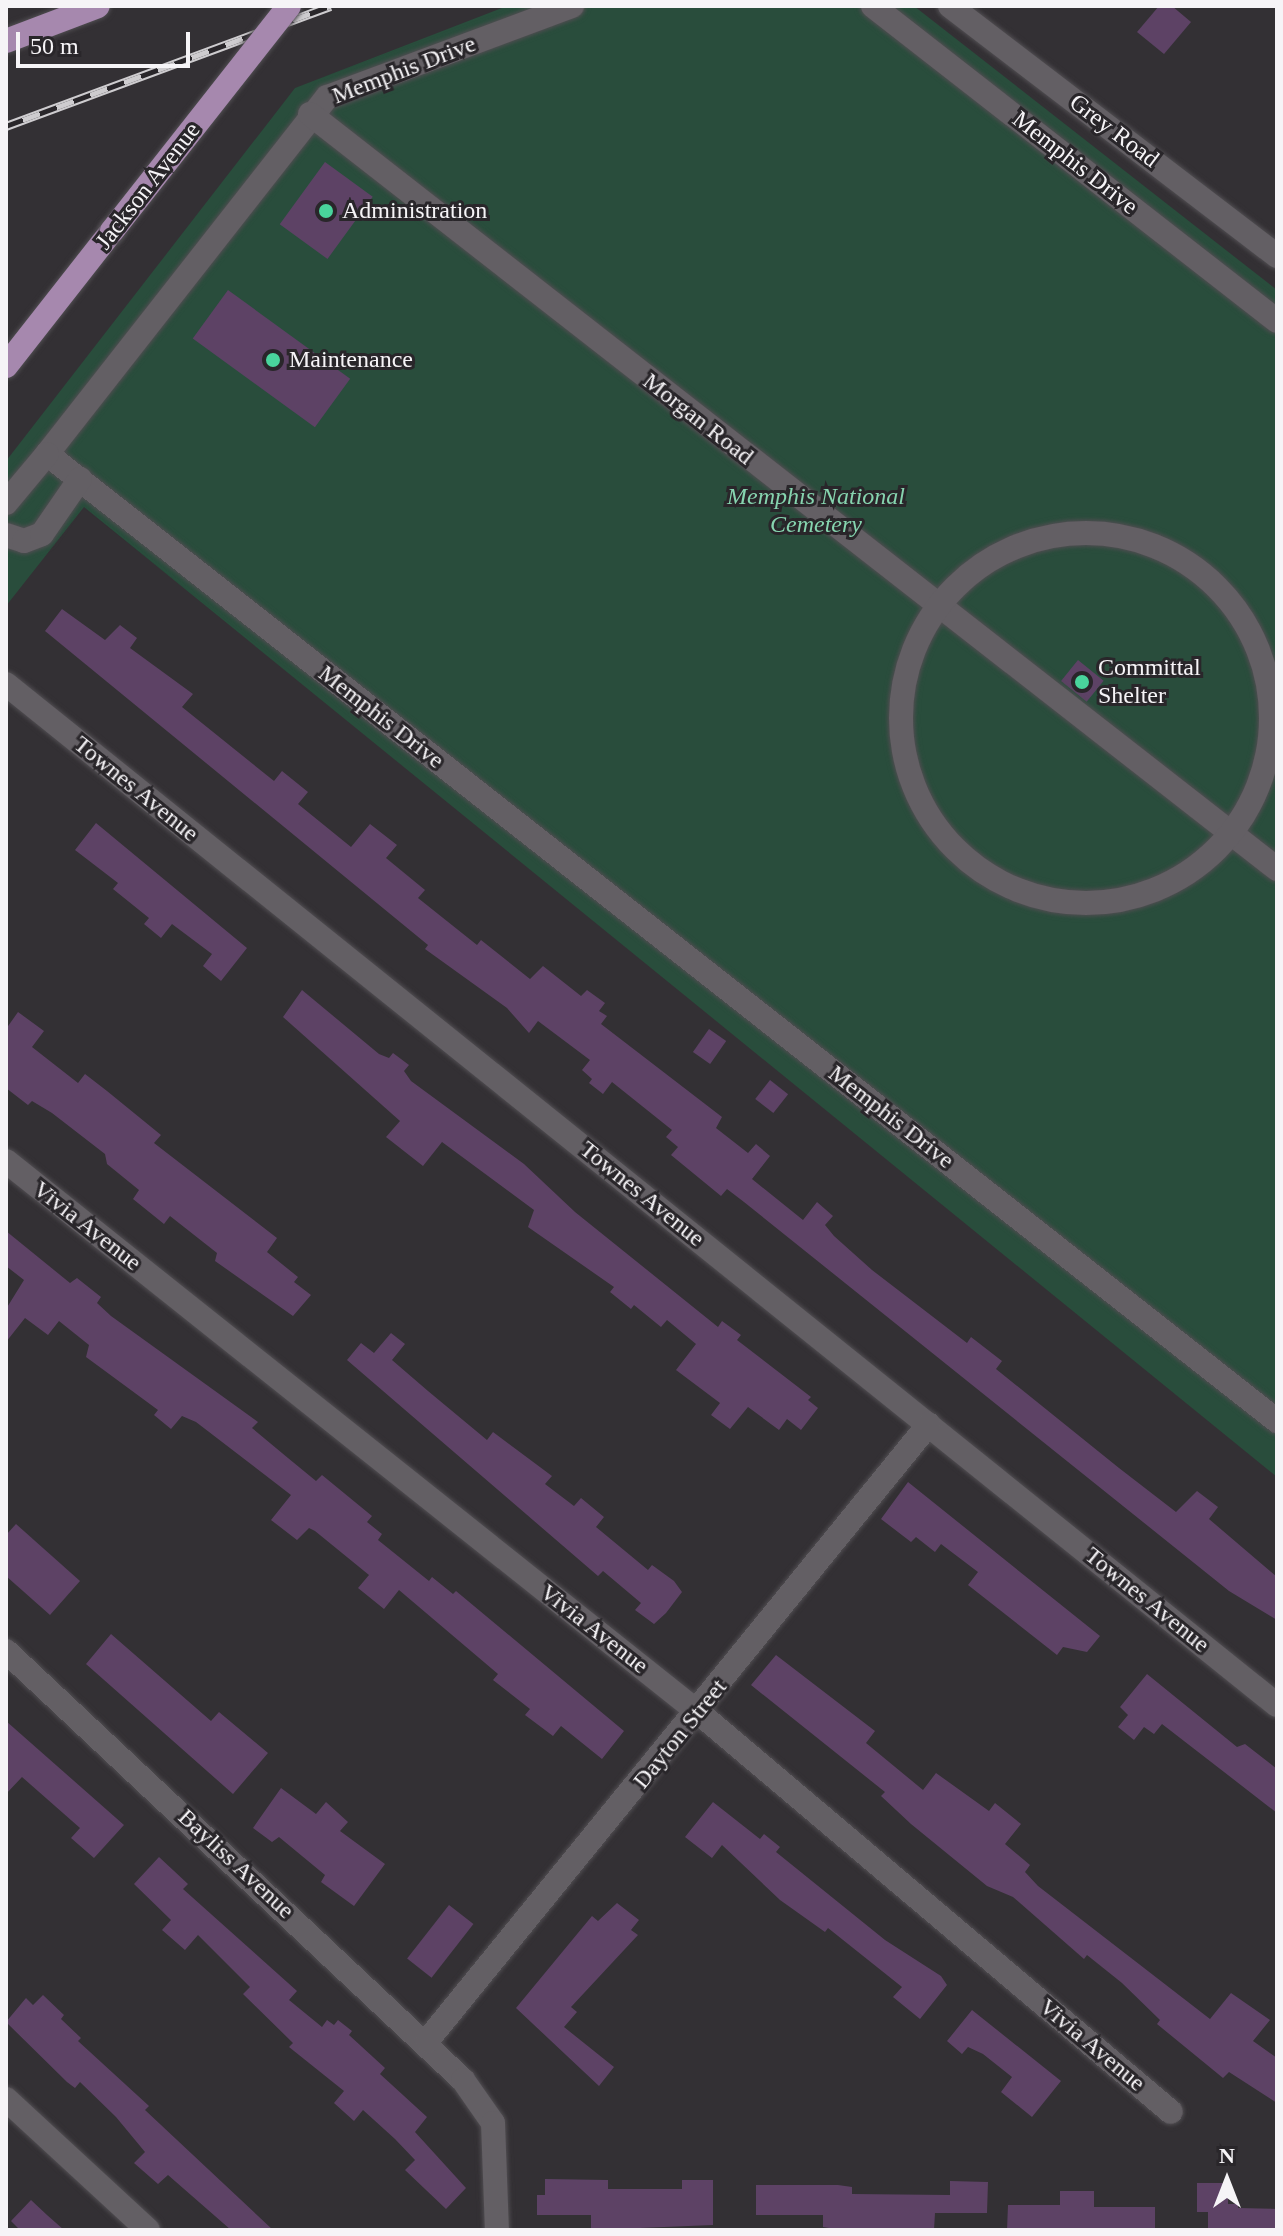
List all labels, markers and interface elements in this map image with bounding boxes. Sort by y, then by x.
scale bar [20,16,194,66]
street label: Memphis Drive [328,29,480,111]
text: 50 m [30,33,79,59]
street label: Grey Road [1064,88,1164,174]
street label: Memphis Drive [1007,105,1143,221]
street label: Jackson Avenue [89,116,207,256]
place label: Administration [342,197,487,225]
marker: Administration [317,202,335,220]
place label: Maintenance [289,346,413,374]
marker: Maintenance [264,351,282,369]
street label: Morgan Road [637,367,759,471]
park label: Memphis National Cemetery [727,483,905,539]
place label: Committal Shelter [1098,654,1201,710]
street label: Memphis Drive [313,659,449,775]
marker: Committal Shelter [1073,673,1091,691]
street label: Townes Avenue [67,730,205,848]
street label: Memphis Drive [823,1059,959,1175]
street label: Townes Avenue [573,1135,711,1253]
street label: Vivia Avenue [27,1174,147,1278]
street label: Townes Avenue [1078,1541,1216,1659]
street label: Vivia Avenue [534,1577,654,1681]
street label: Dayton Street [627,1673,733,1795]
street label: Bayliss Avenue [171,1802,301,1926]
street label: Vivia Avenue [1033,1992,1151,2098]
north arrow [1187,2140,1267,2220]
text: N [1219,2143,1235,2168]

